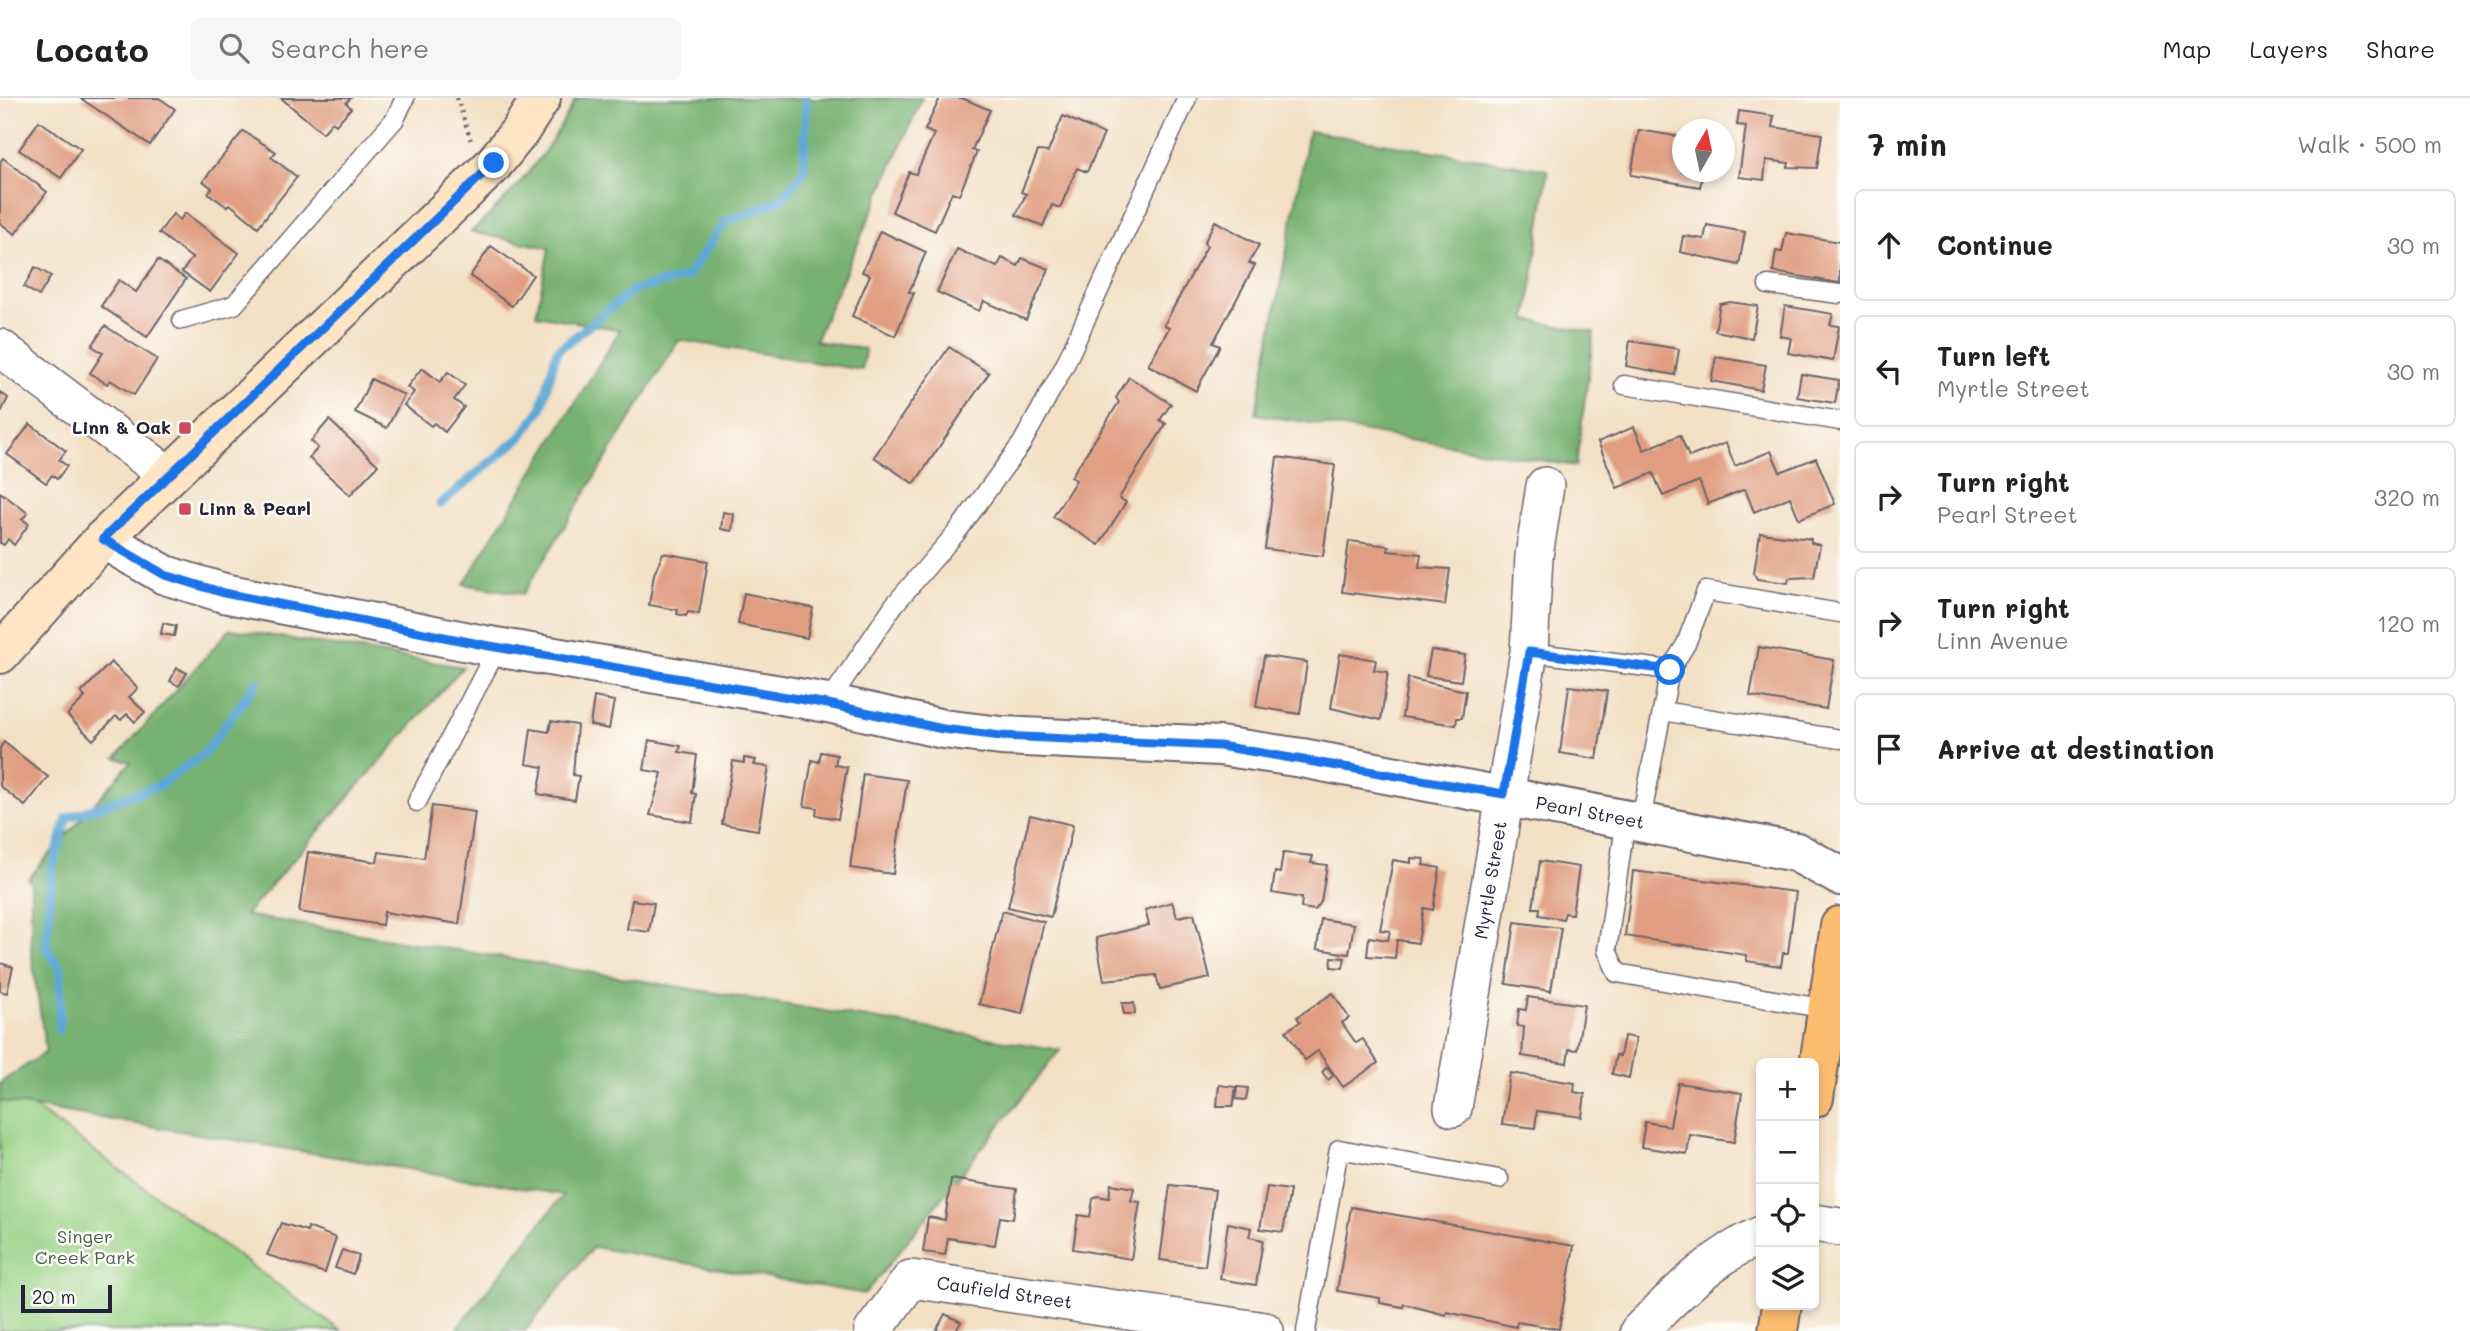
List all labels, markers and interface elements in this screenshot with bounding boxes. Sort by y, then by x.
search box [191,17,681,80]
text: Locato [35,27,149,70]
icon: search [215,29,253,67]
text: Search here [271,31,429,65]
text: Map [2163,33,2211,64]
text: Layers [2249,33,2328,64]
text: Share [2366,33,2435,64]
north arrow [1672,119,1735,182]
text: 7 min [1868,124,1947,164]
text: Walk · 500 m [2297,129,2442,159]
route end [478,147,509,178]
icon: ahead [1870,226,1908,264]
text: Continue [1937,228,2053,262]
text: 30 m [2387,230,2440,260]
text: Turn left [1937,339,2050,373]
icon: left [1870,352,1908,390]
text: 30 m [2387,356,2440,386]
text: Myrtle Street [1937,373,2090,403]
place label: Linn & Oak [72,415,171,439]
marker: Linn & Oak [177,420,193,436]
text: Turn right [1937,465,2070,499]
icon: right [1870,478,1908,516]
text: 320 m [2374,482,2440,512]
place label: Linn & Pearl [199,496,311,520]
text: Pearl Street [1937,499,2078,529]
marker: Linn & Pearl [177,501,193,517]
text: Turn right [1937,591,2070,625]
icon: right [1870,604,1908,642]
text: 120 m [2377,608,2440,638]
text: Linn Avenue [1937,625,2069,655]
route start [1654,654,1685,685]
icon: arrive [1870,730,1908,768]
text: Arrive at destination [1937,732,2214,766]
street label: Pearl Street [1534,790,1647,834]
street label: Myrtle Street [1468,819,1512,941]
map controls [1756,1058,1819,1310]
button: + [1756,1058,1819,1121]
button: − [1756,1121,1819,1184]
button: locate [1756,1184,1819,1247]
park label: Singer Creek Park [35,1224,135,1269]
button: layers [1756,1247,1819,1310]
street label: Caufield Street [935,1270,1074,1314]
scale bar [21,1282,112,1314]
text: 20 m [32,1284,76,1309]

